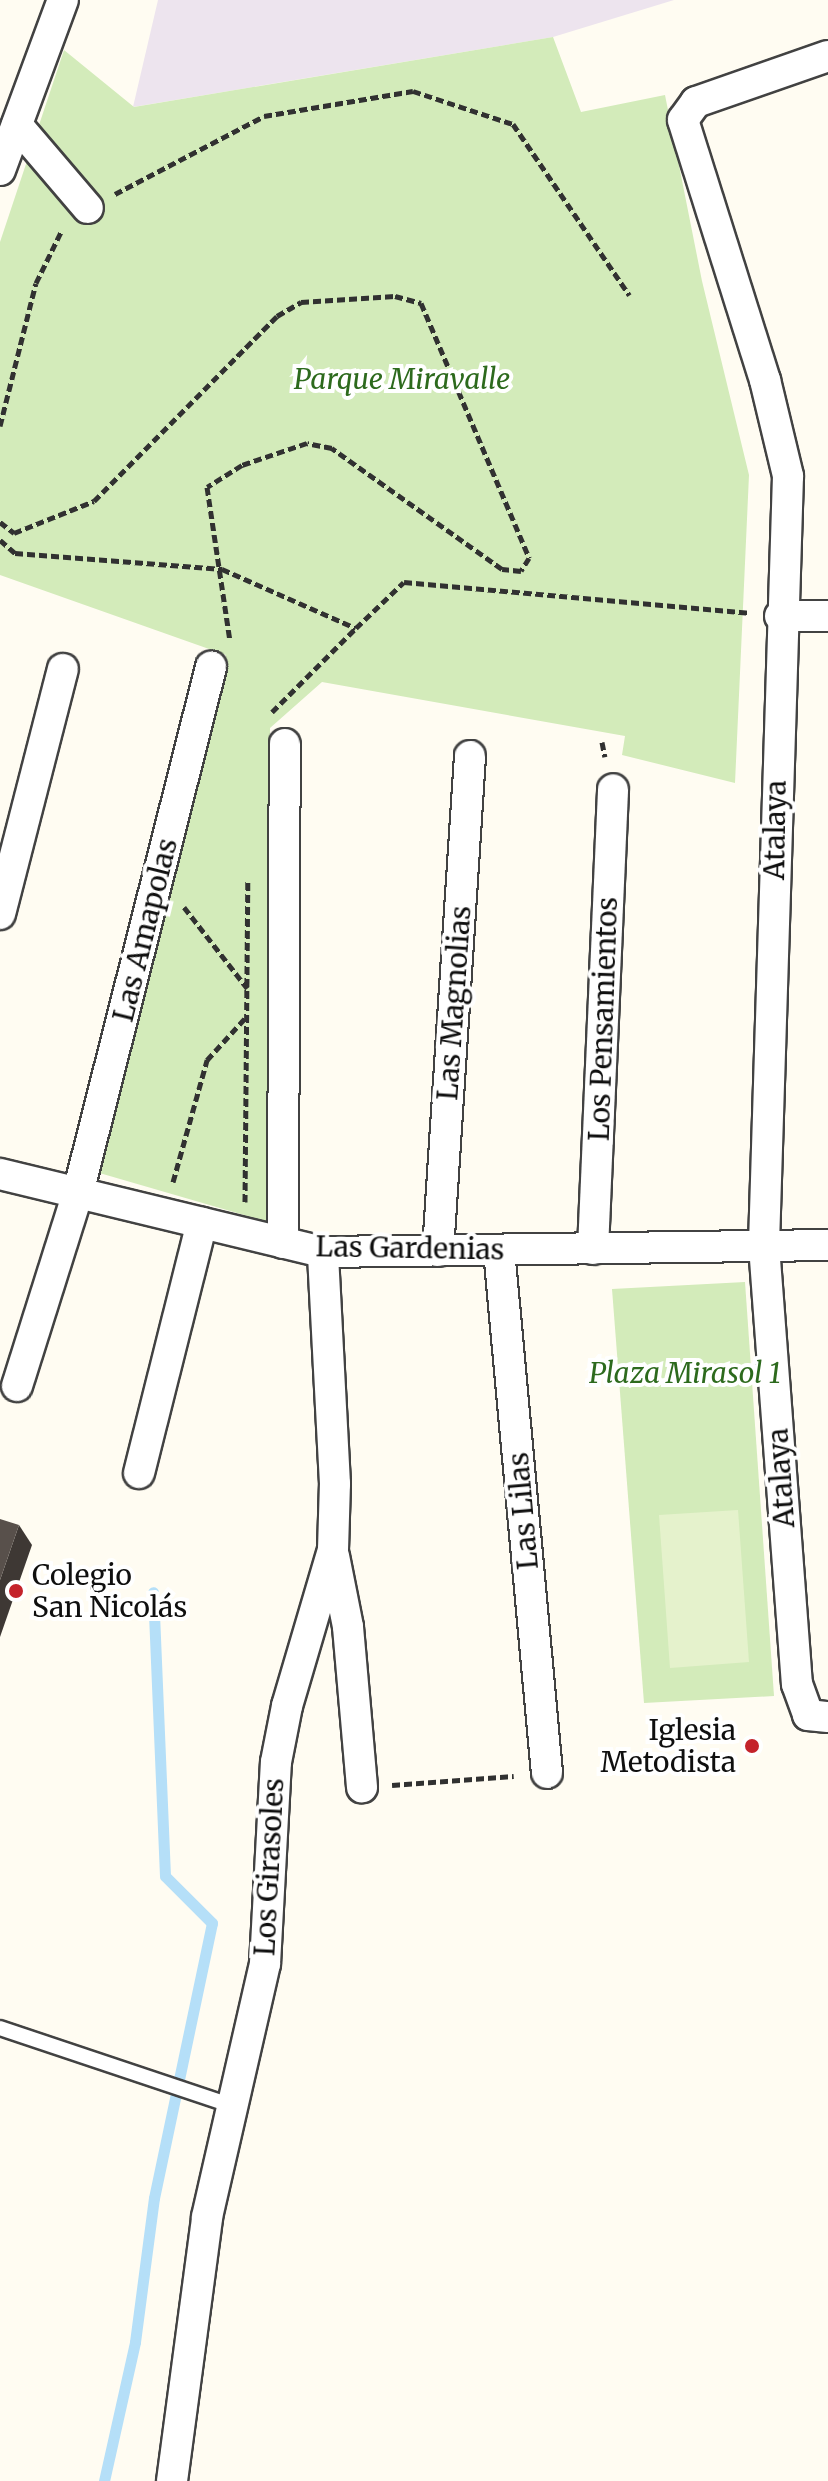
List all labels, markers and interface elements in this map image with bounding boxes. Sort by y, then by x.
park label: Parque Miravalle [294,362,510,396]
street label: Atalaya [757,780,793,880]
street label: Las Amapolas [106,835,184,1025]
street label: Los Pensamientos [582,896,624,1142]
street label: Las Magnolias [430,905,478,1101]
street label: Las Gardenias [315,1230,505,1266]
park label: Plaza Mirasol 1 [589,1356,781,1390]
street label: Atalaya [761,1427,801,1529]
street label: Las Lilas [501,1451,545,1571]
place label: Colegio San Nicolás [32,1558,187,1624]
marker: Colegio San Nicolás [7,1582,25,1600]
place label: Iglesia Metodista [601,1713,736,1779]
marker: Iglesia Metodista [743,1737,761,1755]
street label: Los Girasoles [248,1777,290,1957]

